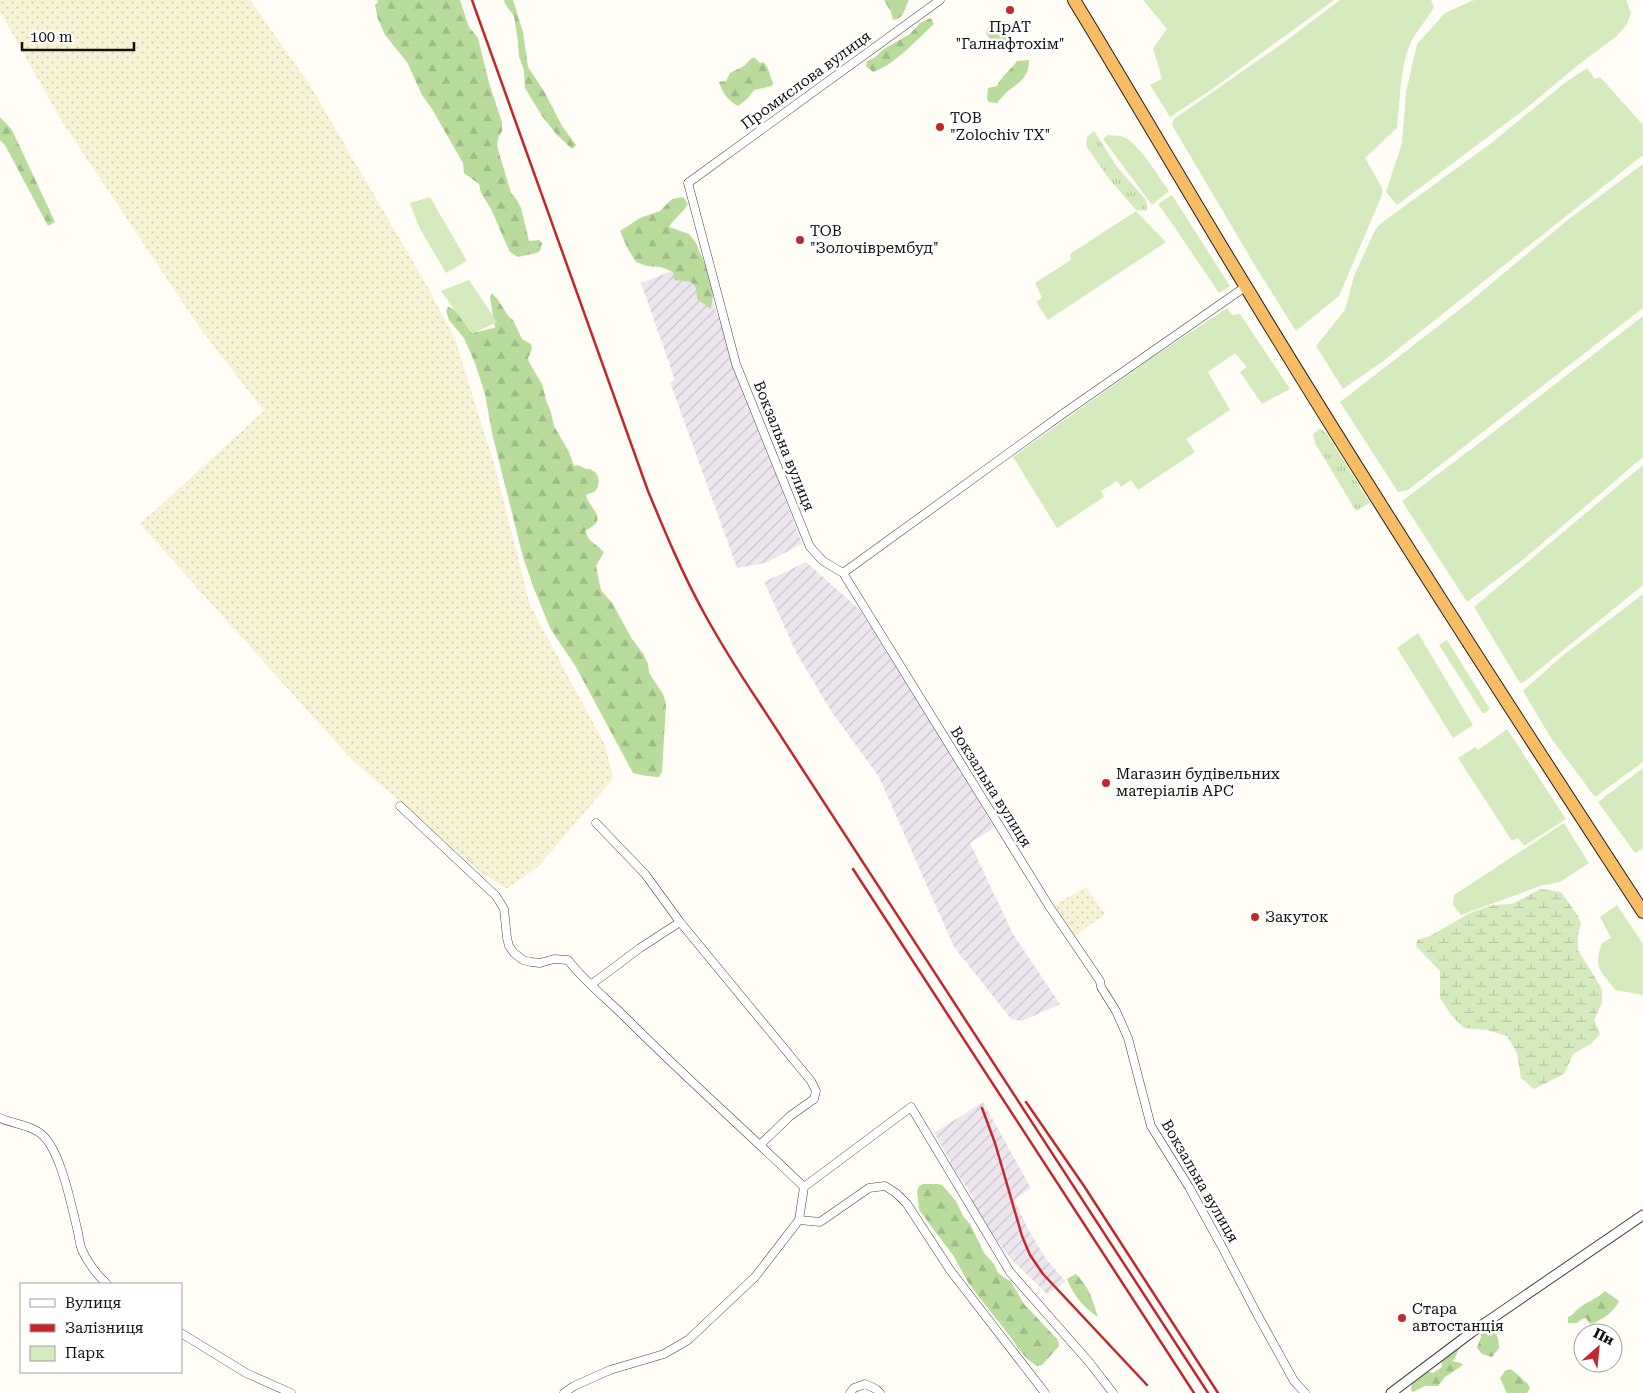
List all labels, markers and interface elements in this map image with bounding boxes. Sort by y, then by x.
marker: ПрАТ "Галнафтохім" [1004,4,1016,16]
place label: ПрАТ "Галнафтохім" [955,18,1065,53]
scale bar [22,20,135,52]
street label: Промислова вулиця [738,27,874,133]
text: 100 m [30,28,73,46]
place label: ТОВ "Zolochiv TX" [950,109,1050,144]
marker: ТОВ "Zolochiv TX" [934,121,946,133]
place label: ТОВ "Золочіврембуд" [810,222,939,257]
marker: ТОВ "Золочіврембуд" [794,234,806,246]
street label: Вокзальна вулиця [750,378,818,514]
street label: Вокзальна вулиця [947,723,1035,851]
place label: Магазин будівельних матеріалів APC [1116,765,1280,800]
marker: Магазин будівельних матеріалів APC [1100,777,1112,789]
place label: Закуток [1265,908,1329,926]
marker: Закуток [1249,911,1261,923]
street label: Вокзальна вулиця [1158,1116,1242,1246]
legend [20,1283,182,1373]
text: Вулиця [65,1294,121,1312]
place label: Стара автостанція [1412,1300,1504,1335]
marker: Стара автостанція [1396,1312,1408,1324]
text: Залізниця [65,1319,144,1337]
north arrow [1573,1323,1623,1373]
text: Пн [1591,1325,1617,1349]
text: Парк [65,1344,105,1362]

